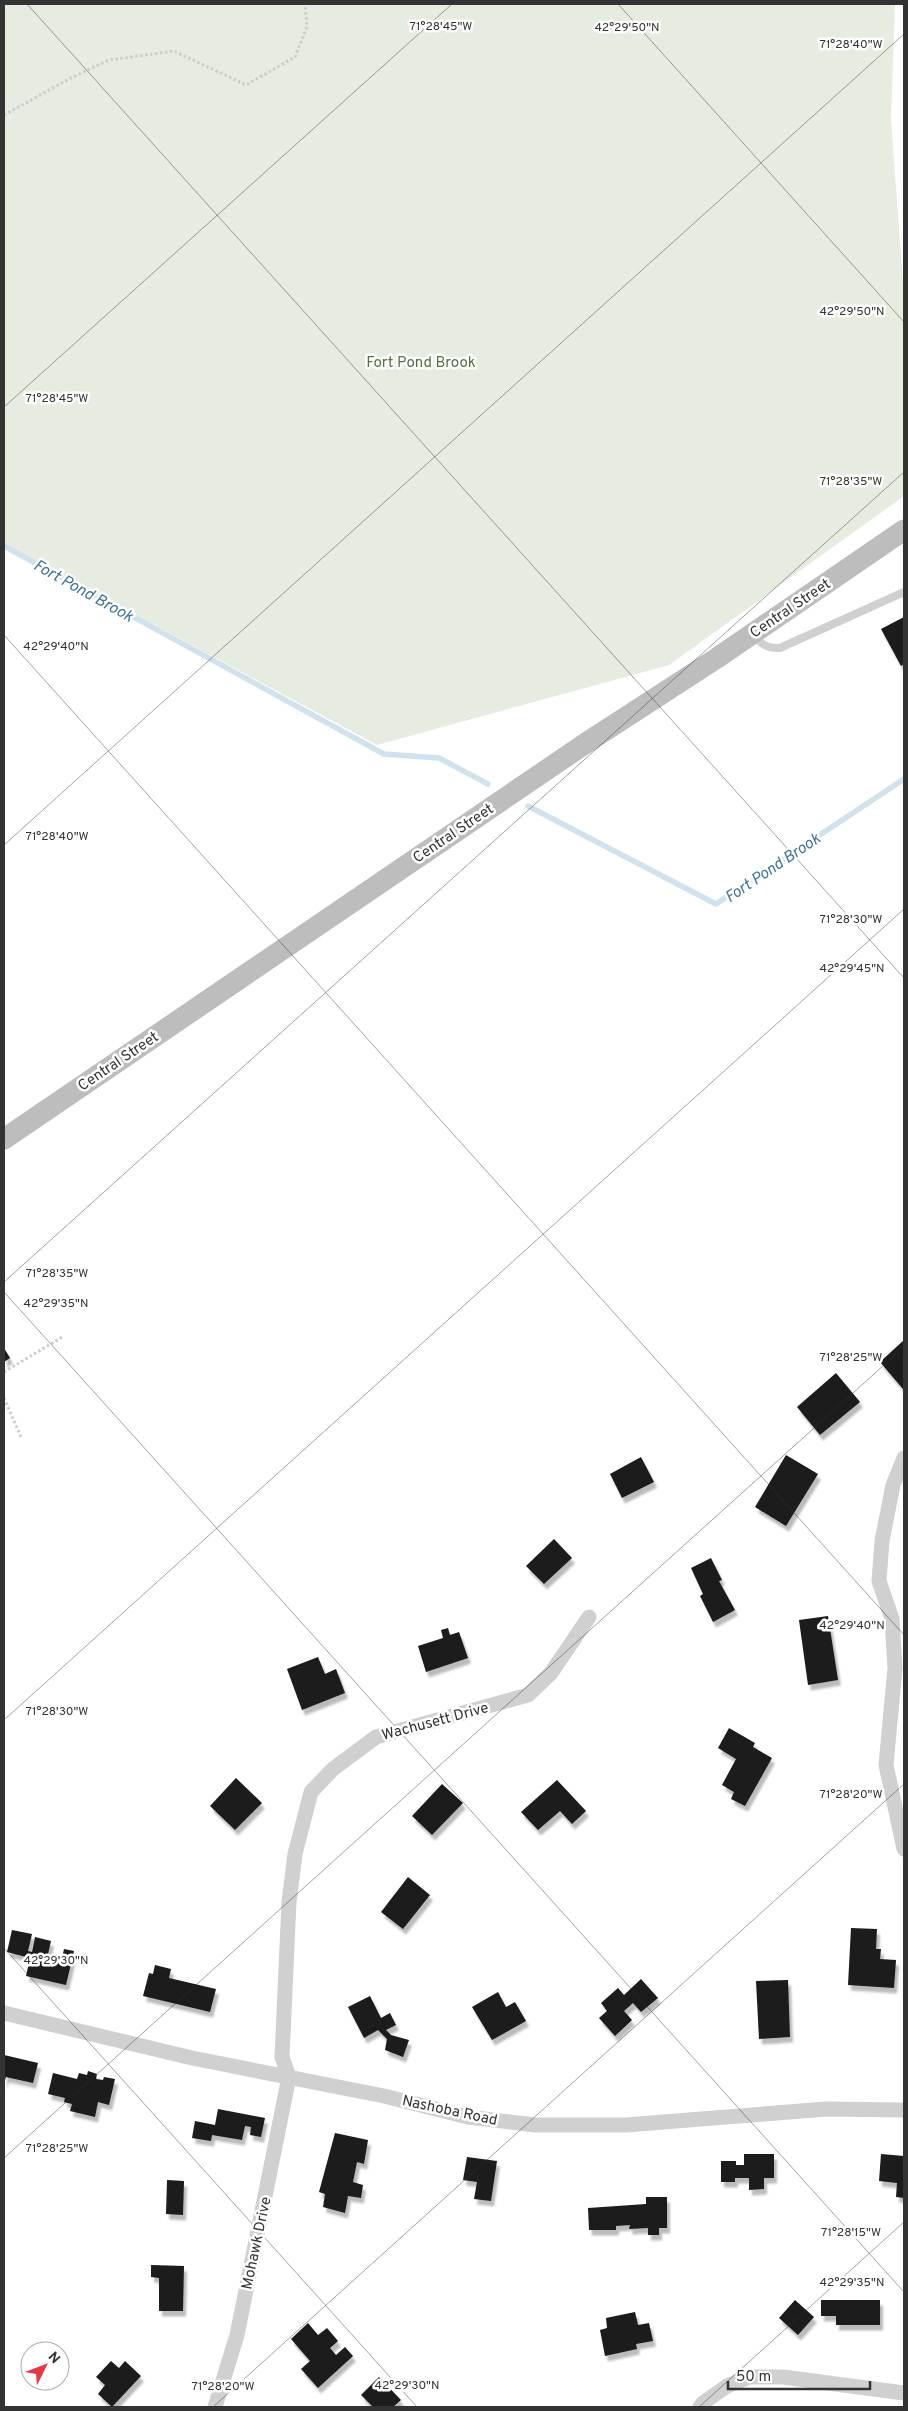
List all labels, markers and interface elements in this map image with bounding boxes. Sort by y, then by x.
text: 71°28'45"W [410,19,472,35]
text: 42°29'50"N [594,20,660,36]
text: 71°28'40"W [819,37,883,53]
text: 42°29'50"N [819,304,885,320]
park label: Fort Pond Brook [366,354,476,373]
text: 71°28'45"W [26,391,88,407]
text: 71°28'35"W [820,474,882,490]
water label: Fort Pond Brook [30,556,137,628]
street label: Central Street [747,575,835,643]
text: 42°29'40"N [23,639,89,655]
street label: Central Street [410,800,498,868]
text: 71°28'40"W [25,829,89,845]
water label: Fort Pond Brook [722,829,825,908]
text: 71°28'30"W [820,912,882,928]
text: 42°29'45"N [819,961,885,977]
street label: Central Street [75,1028,163,1096]
text: 71°28'35"W [26,1266,88,1282]
text: 42°29'35"N [24,1296,88,1312]
text: 71°28'25"W [820,1350,882,1366]
text: 42°29'40"N [819,1618,885,1634]
street label: Wachusett Drive [380,1699,491,1746]
text: 71°28'30"W [26,1704,88,1720]
text: 71°28'20"W [819,1787,883,1803]
text: 42°29'30"N [24,1953,88,1969]
street label: Nashoba Road [400,2092,499,2131]
text: 71°28'25"W [26,2141,88,2157]
street label: Mohawk Drive [238,2195,277,2291]
text: 71°28'15"W [821,2225,881,2241]
text: 42°29'35"N [820,2275,884,2291]
north arrow [20,2341,70,2391]
text: N [44,2349,63,2368]
scale bar [728,2358,870,2390]
text: 50 m [736,2368,771,2387]
text: 42°29'30"N [375,2378,439,2394]
text: 71°28'20"W [191,2379,255,2395]

